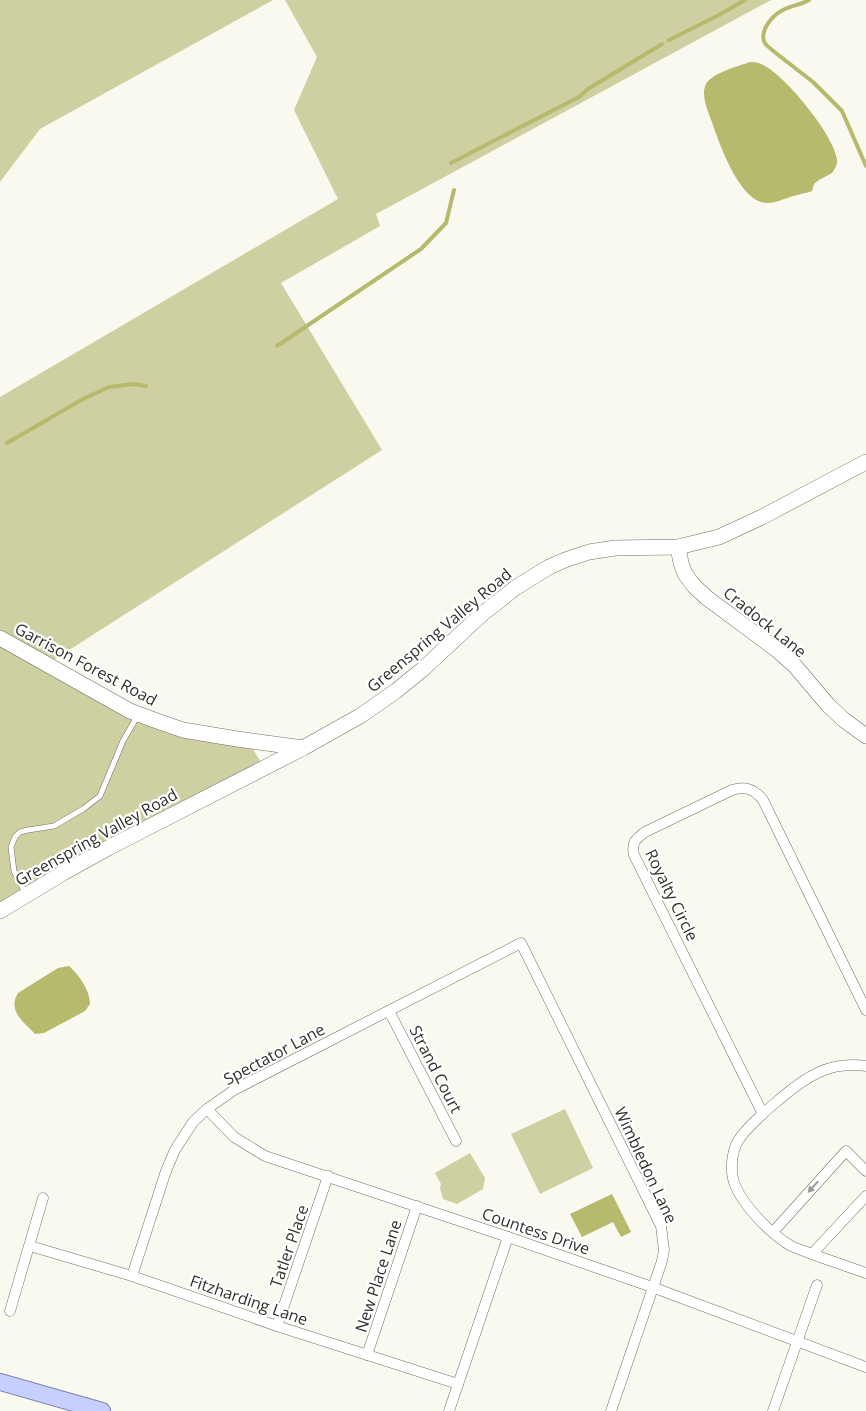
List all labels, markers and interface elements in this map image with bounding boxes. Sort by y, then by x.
street label: Greenspring Valley Road [362,563,516,697]
street label: Cradock Lane [719,582,811,662]
street label: Garrison Forest Road [11,617,161,711]
street label: Greenspring Valley Road [11,783,181,891]
street label: Royalty Circle [640,845,704,945]
street label: Spectator Lane [219,1018,329,1090]
street label: Strand Court [405,1021,468,1117]
street label: Wimbledon Lane [609,1103,683,1227]
one-way arrow [808,1181,819,1194]
street label: Tatler Place [265,1202,313,1290]
street label: Countess Drive [479,1202,593,1260]
street label: New Place Lane [349,1217,407,1335]
street label: Fitzharding Lane [187,1270,311,1330]

